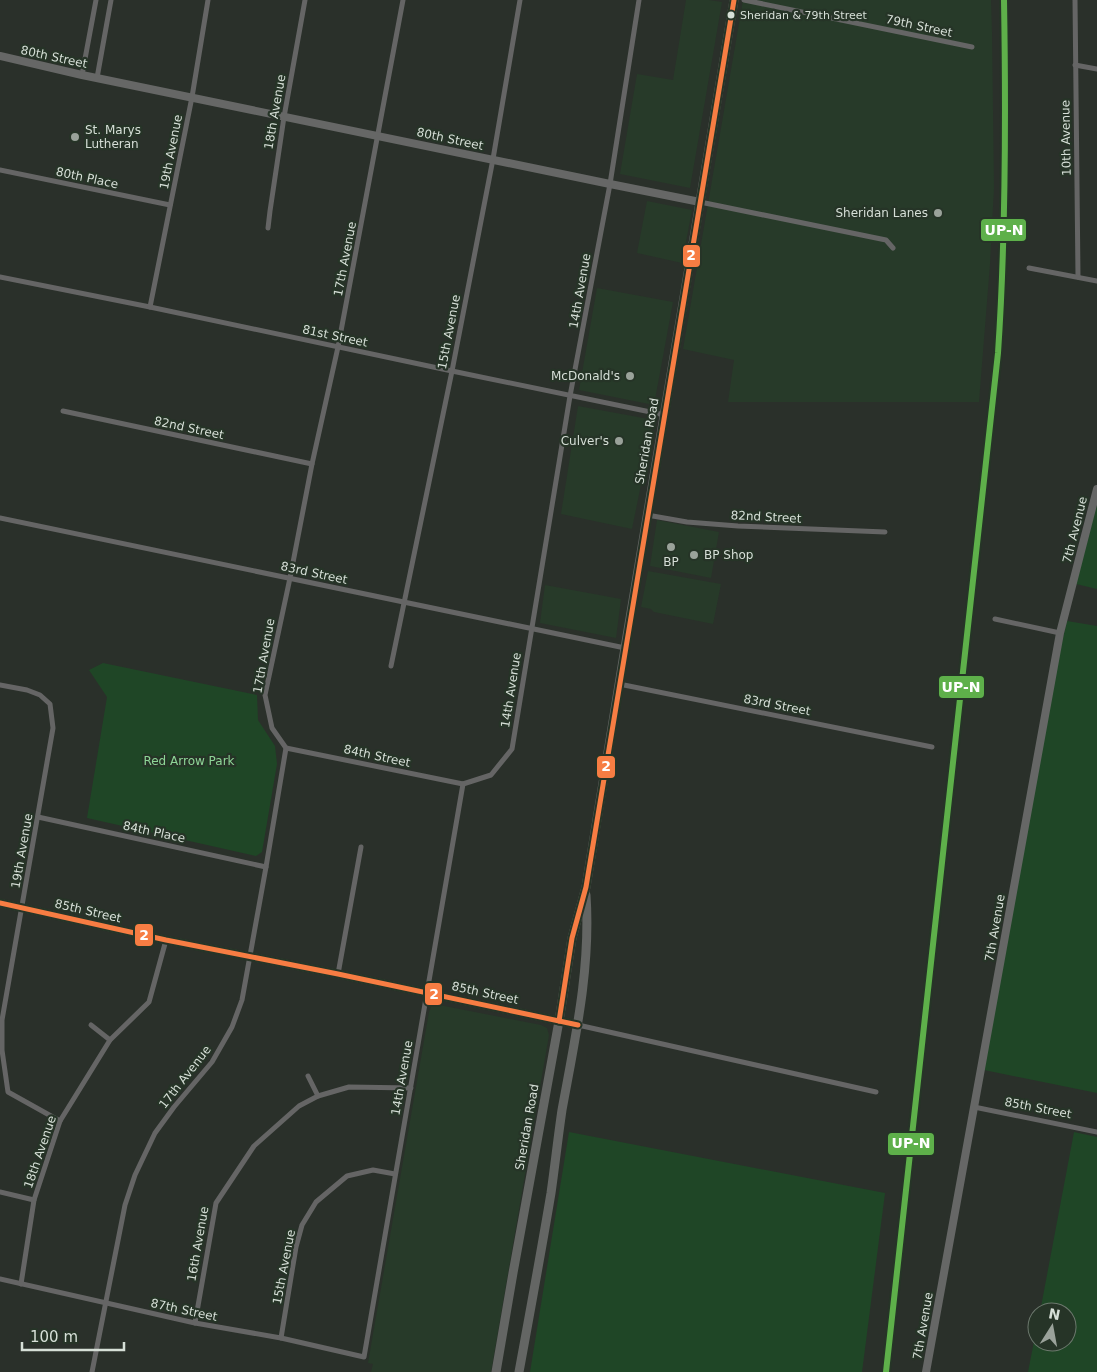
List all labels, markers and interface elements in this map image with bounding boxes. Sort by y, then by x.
place label: Sheridan & 79th Street [740,9,867,22]
marker: Sheridan & 79th Street [726,10,736,20]
street label: 79th Street [884,12,954,40]
street label: 80th Street [19,43,89,71]
street label: 18th Avenue [262,73,288,151]
street label: 10th Avenue [1058,100,1074,176]
street label: 19th Avenue [157,113,185,191]
place label: St. Marys Lutheran [85,123,141,151]
street label: 80th Street [415,125,485,153]
marker: St. Marys Lutheran [69,131,81,143]
street label: 80th Place [55,165,119,191]
place label: Sheridan Lanes [835,206,928,220]
marker: Sheridan Lanes [932,207,944,219]
line badge: UP-N [980,218,1027,242]
street label: 17th Avenue [331,220,359,298]
text: UP-N [985,222,1023,238]
line badge: 2 [682,244,701,268]
text: 2 [686,247,696,263]
street label: 14th Avenue [567,252,593,330]
street label: 15th Avenue [435,293,463,371]
street label: 81st Street [301,322,369,350]
place label: McDonald's [551,369,620,383]
marker: McDonald's [624,370,636,382]
street label: Sheridan Road [633,397,661,485]
street label: 82nd Street [153,414,225,442]
place label: Culver's [561,434,609,448]
marker: Culver's [613,435,625,447]
street label: 7th Avenue [1060,495,1090,565]
street label: 82nd Street [730,508,802,526]
marker: BP [665,541,677,553]
place label: BP Shop [704,548,753,562]
marker: BP Shop [688,549,700,561]
place label: BP [663,555,679,569]
street label: 83rd Street [279,559,349,587]
street label: 17th Avenue [251,617,277,695]
street label: 14th Avenue [498,651,524,729]
line badge: UP-N [938,675,985,699]
text: UP-N [942,679,980,695]
street label: 83rd Street [742,692,812,718]
street label: 84th Street [342,742,412,770]
park label: Red Arrow Park [143,754,235,768]
line badge: 2 [596,755,616,779]
text: 2 [601,758,611,774]
street label: 19th Avenue [9,812,35,890]
street label: 84th Place [122,819,186,845]
street label: 7th Avenue [982,893,1008,963]
street label: 85th Street [53,897,123,926]
line badge: 2 [134,923,154,947]
text: 2 [139,927,149,943]
street label: 85th Street [450,979,520,1007]
line badge: 2 [424,982,443,1006]
text: 2 [429,986,439,1002]
street label: 14th Avenue [389,1039,415,1117]
street label: 17th Avenue [156,1043,214,1111]
street label: Sheridan Road [513,1083,541,1171]
street label: 85th Street [1003,1095,1073,1121]
street label: 18th Avenue [21,1114,59,1190]
line badge: UP-N [887,1132,935,1156]
text: UP-N [892,1135,930,1151]
street label: 16th Avenue [185,1205,211,1283]
street label: 15th Avenue [270,1228,298,1306]
street label: 7th Avenue [910,1291,936,1361]
street label: 87th Street [149,1296,219,1324]
north arrow [1027,1302,1077,1352]
text: N [1047,1305,1062,1323]
scale bar [22,1320,125,1352]
text: 100 m [30,1328,78,1346]

